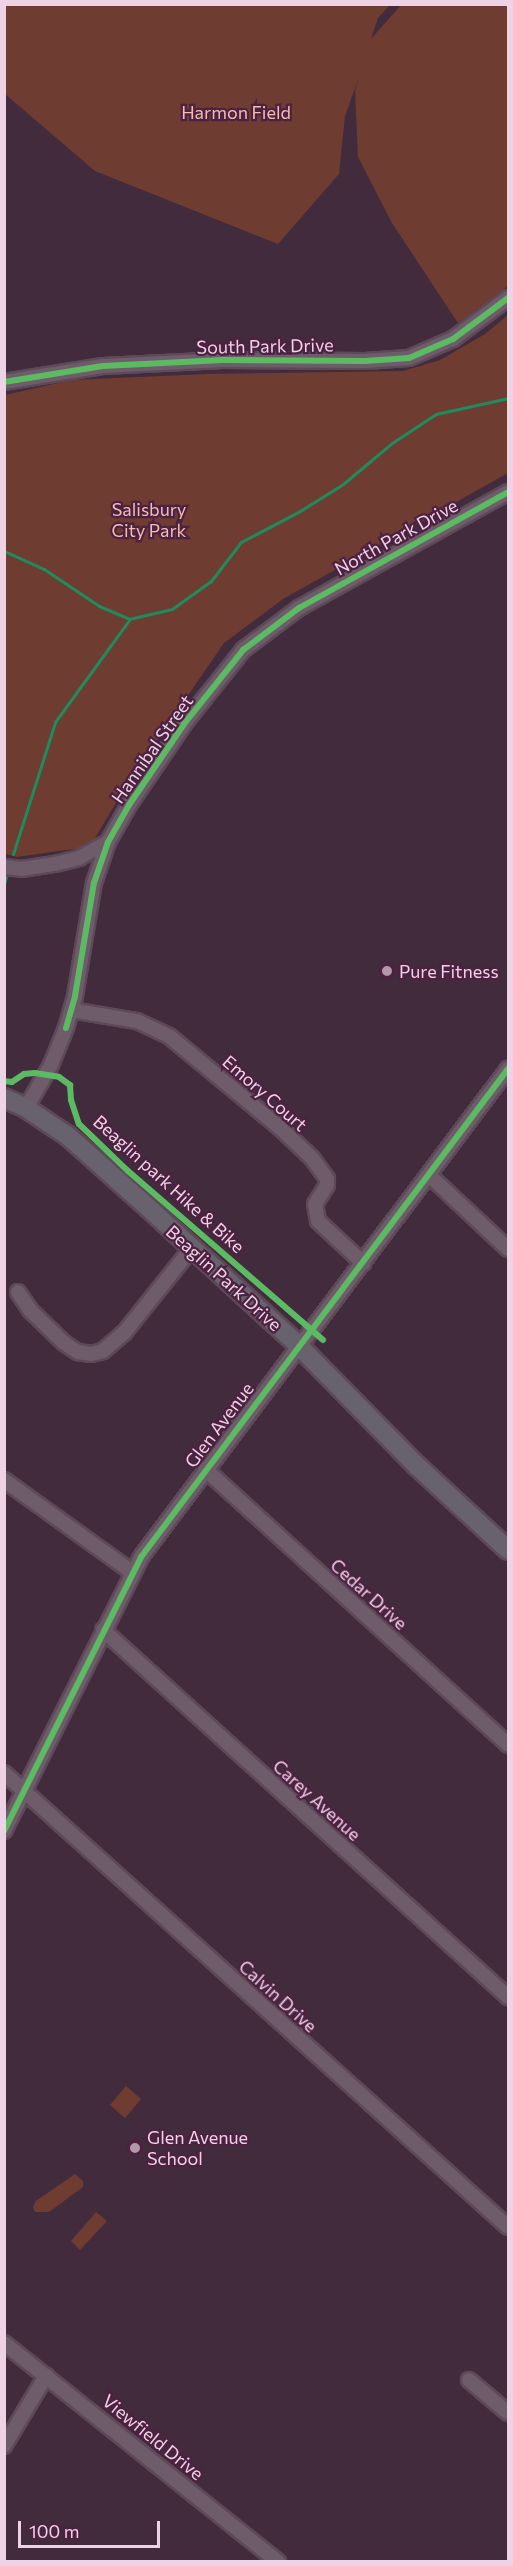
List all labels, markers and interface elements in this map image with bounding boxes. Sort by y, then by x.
park label: Harmon Field [181,101,291,123]
street label: South Park Drive [196,334,334,358]
street label: North Park Drive [331,494,461,580]
park label: Salisbury City Park [112,499,186,542]
street label: Hannibal Street [107,691,197,807]
place label: Pure Fitness [399,960,499,982]
marker: Pure Fitness [380,964,394,978]
street label: Emory Court [218,1050,312,1136]
street label: Beaglin park Hike & Bike [89,1110,249,1258]
street label: Beaglin Park Drive [162,1221,286,1335]
street label: Glen Avenue [180,1378,258,1472]
street label: Cedar Drive [326,1554,412,1634]
street label: Carey Avenue [269,1755,365,1845]
street label: Calvin Drive [235,1955,321,2037]
place label: Glen Avenue School [147,2127,248,2170]
marker: Glen Avenue School [128,2141,142,2155]
street label: Viewfield Drive [98,2390,208,2484]
scale bar [21,2509,164,2547]
text: 100 m [29,2520,79,2542]

